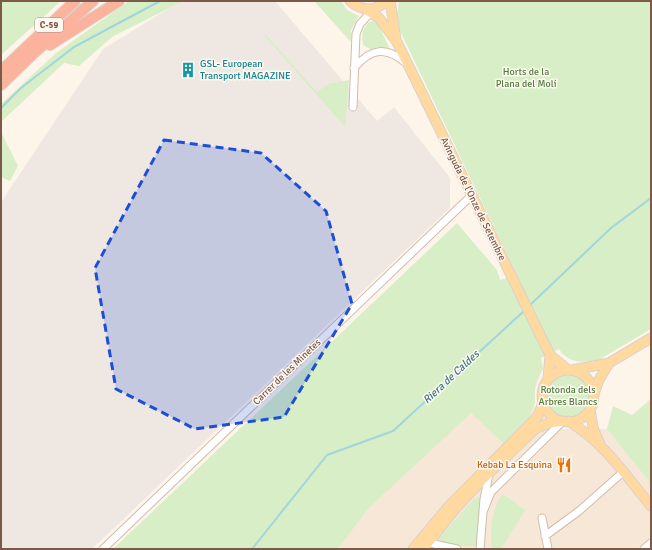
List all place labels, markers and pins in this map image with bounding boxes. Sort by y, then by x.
place label: GSL- European Transport MAGAZINE [200,58,291,82]
building icon: GSL- European Transport MAGAZINE [179,61,197,79]
restaurant icon: Kebab La Esquina [555,456,573,474]
place label: Kebab La Esquina [477,459,552,471]

